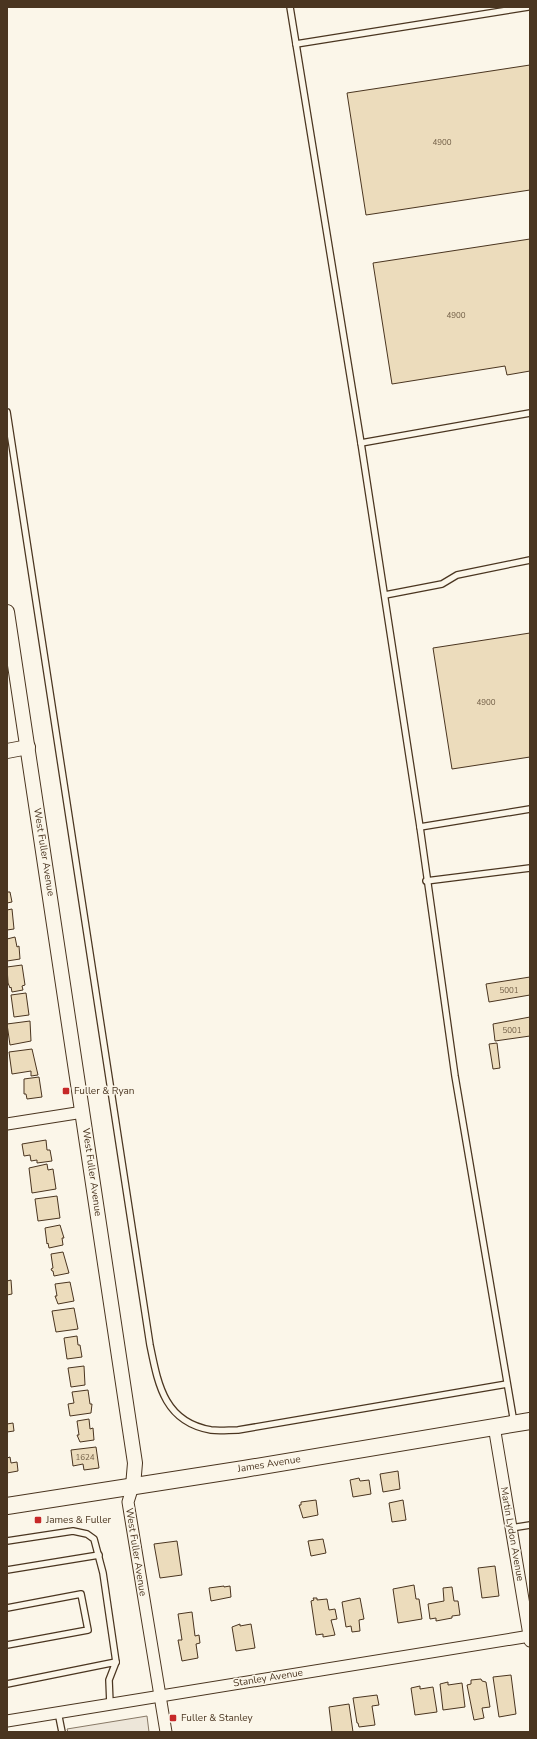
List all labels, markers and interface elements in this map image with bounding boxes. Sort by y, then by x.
house number: 4900 [432,137,452,148]
house number: 4900 [446,310,466,321]
house number: 4900 [476,697,496,708]
street label: West Fuller Avenue [30,807,58,897]
house number: 5001 [499,985,519,996]
house number: 5001 [502,1025,522,1036]
place label: Fuller & Ryan [74,1084,135,1098]
marker: Fuller & Ryan [61,1086,71,1096]
street label: West Fuller Avenue [79,1127,105,1217]
house number: 1624 [75,1452,95,1463]
street label: James Avenue [235,1452,302,1476]
street label: Martin Lydon Avenue [497,1486,527,1582]
street label: West Fuller Avenue [122,1507,150,1597]
place label: James & Fuller [45,1513,111,1527]
marker: James & Fuller [33,1515,43,1525]
street label: Stanley Avenue [232,1666,304,1690]
place label: Fuller & Stanley [181,1711,254,1725]
marker: Fuller & Stanley [168,1713,178,1723]

